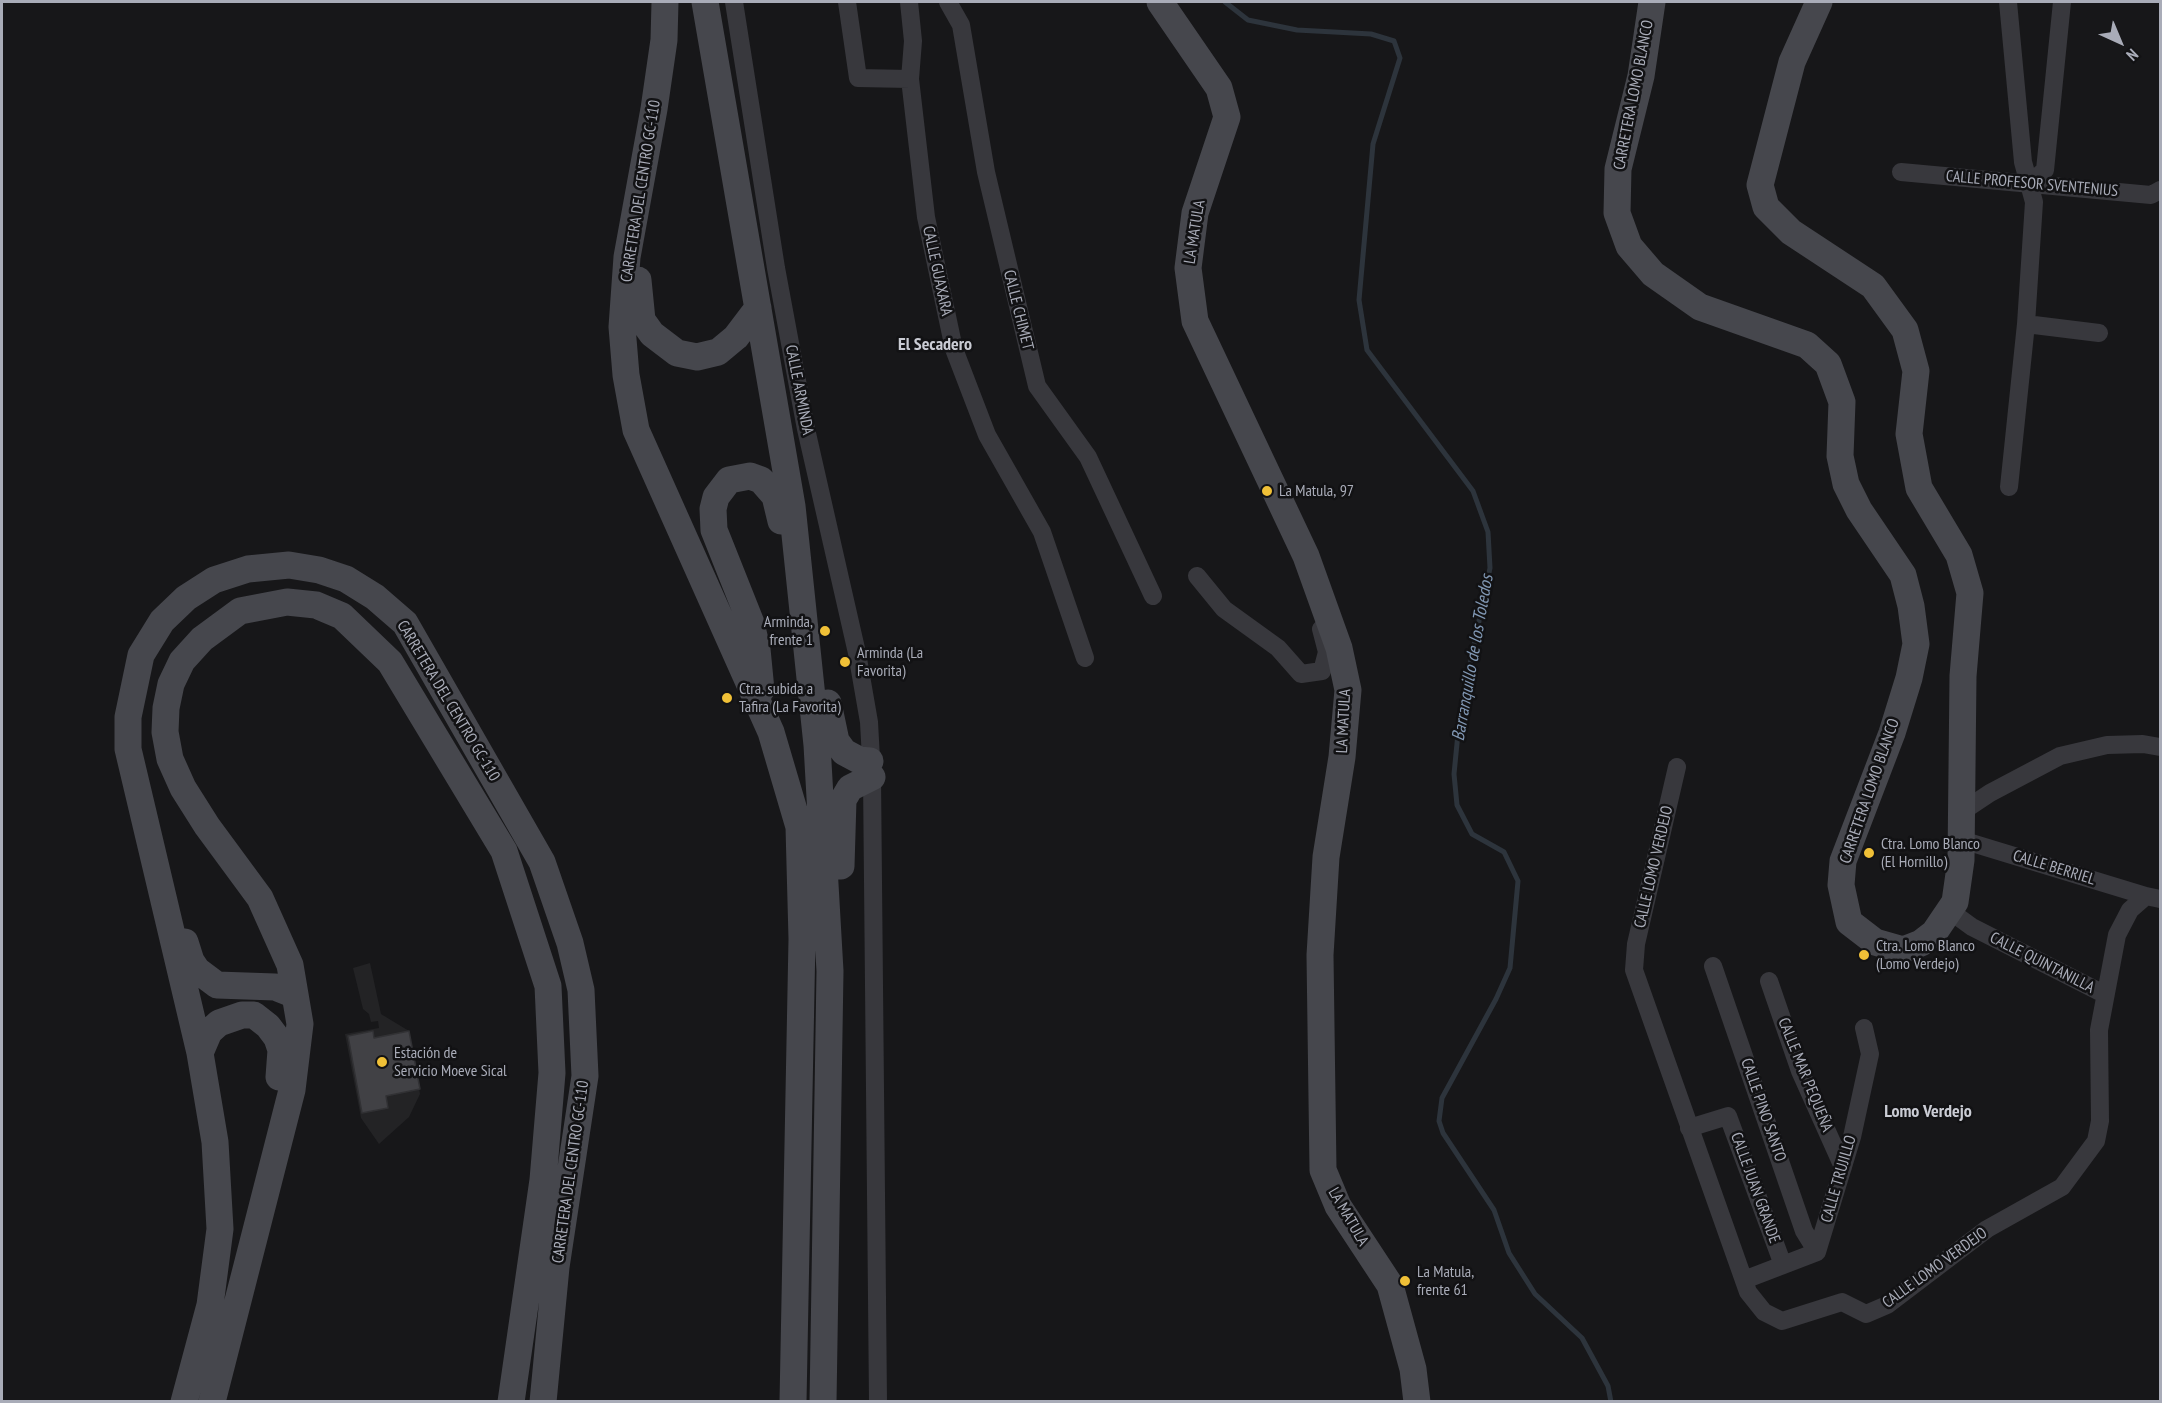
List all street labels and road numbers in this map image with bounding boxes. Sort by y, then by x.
street label: CARRETERA LOMO BLANCO [1610,19,1658,171]
street label: CARRETERA DEL CENTRO GC-110 [617,99,665,283]
street label: CALLE PROFESOR SVENTENIUS [1945,167,2119,201]
street label: LA MATULA [1180,199,1210,265]
street label: CALLE GUAXARA [918,224,956,318]
street label: CALLE CHIMET [999,268,1037,352]
street label: CALLE ARMINDA [781,343,817,437]
street label: CARRETERA DEL CENTRO GC-110 [392,617,504,785]
street label: LA MATULA [1333,688,1355,754]
street label: CARRETERA LOMO BLANCO [1836,716,1904,866]
street label: CALLE LOMO VERDEJO [1631,804,1677,930]
street label: CALLE BERRIEL [2011,846,2097,890]
street label: CALLE QUINTANILLA [1987,928,2097,998]
street label: CALLE MAR PEQUEÑA [1773,1015,1837,1135]
street label: CALLE PINO SANTO [1736,1056,1790,1164]
street label: CARRETERA DEL CENTRO GC-110 [549,1079,593,1265]
street label: CALLE JUAN GRANDE [1726,1130,1784,1246]
street label: CALLE TRUJILLO [1817,1133,1861,1225]
street label: LA MATULA [1324,1184,1372,1250]
street label: CALLE LOMO VERDEJO [1879,1224,1991,1312]

